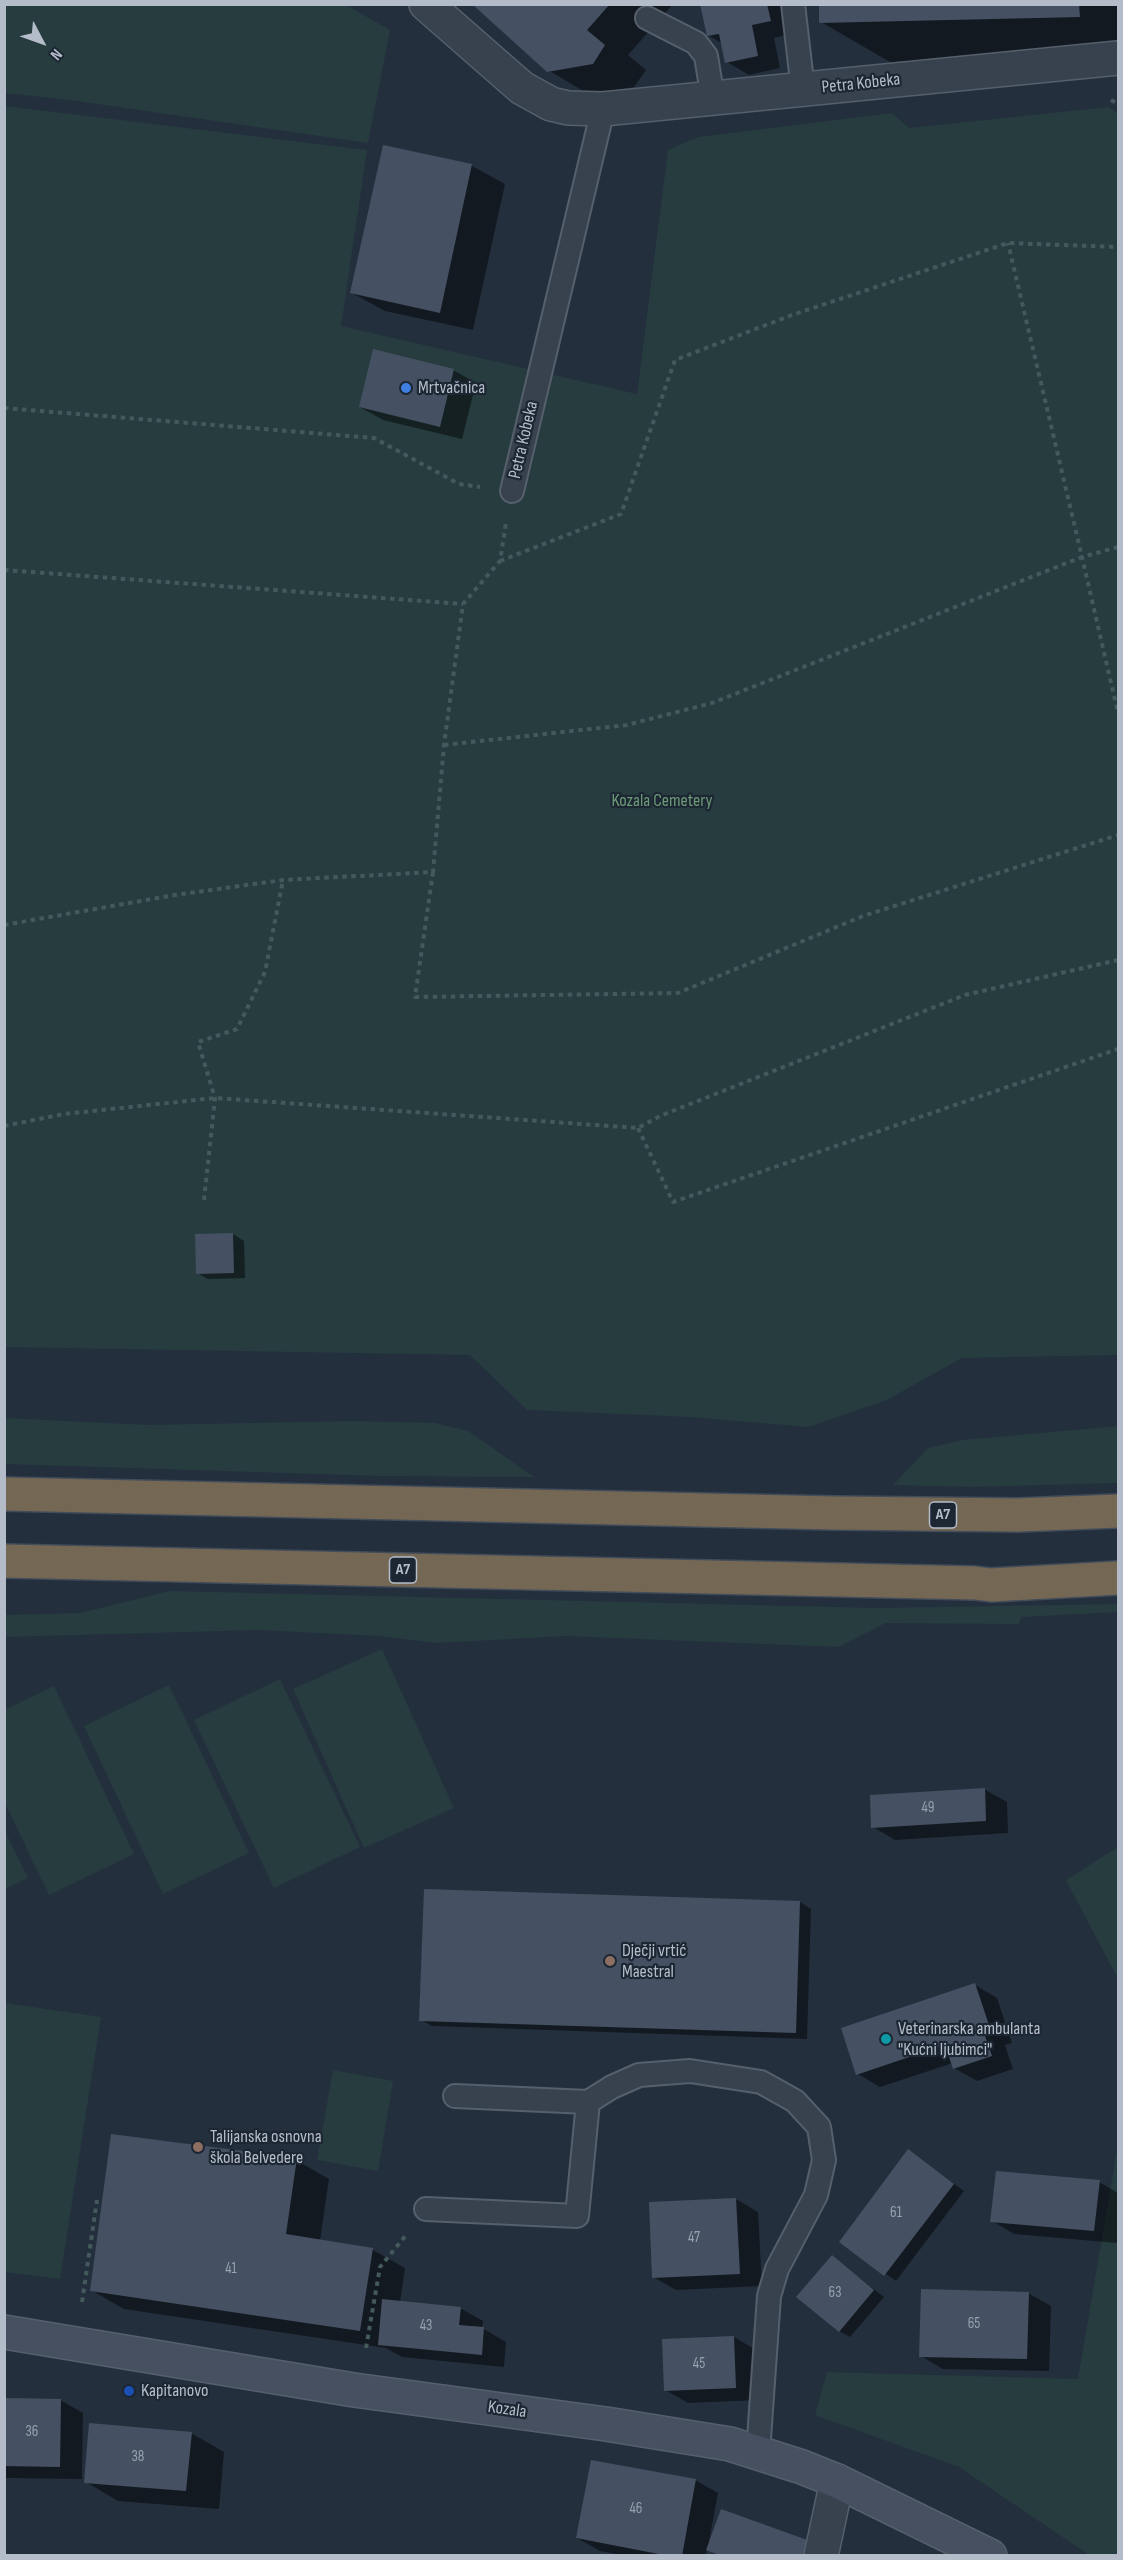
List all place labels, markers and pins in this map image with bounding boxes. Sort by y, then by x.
place label: Mrtvačnica [418,377,485,399]
marker: Mrtvačnica [399,381,413,395]
place label: Dječji vrtić Maestral [622,1940,686,1982]
marker: Dječji vrtić Maestral [603,1954,617,1968]
place label: Veterinarska ambulanta "Kućni ljubimci" [898,2018,1040,2060]
marker: Veterinarska ambulanta "Kućni ljubimci" [879,2032,893,2046]
place label: Talijanska osnovna škola Belvedere [210,2126,322,2168]
marker: Talijanska osnovna škola Belvedere [191,2140,205,2154]
place label: Kapitanovo [141,2380,208,2402]
marker: Kapitanovo [122,2384,136,2398]

